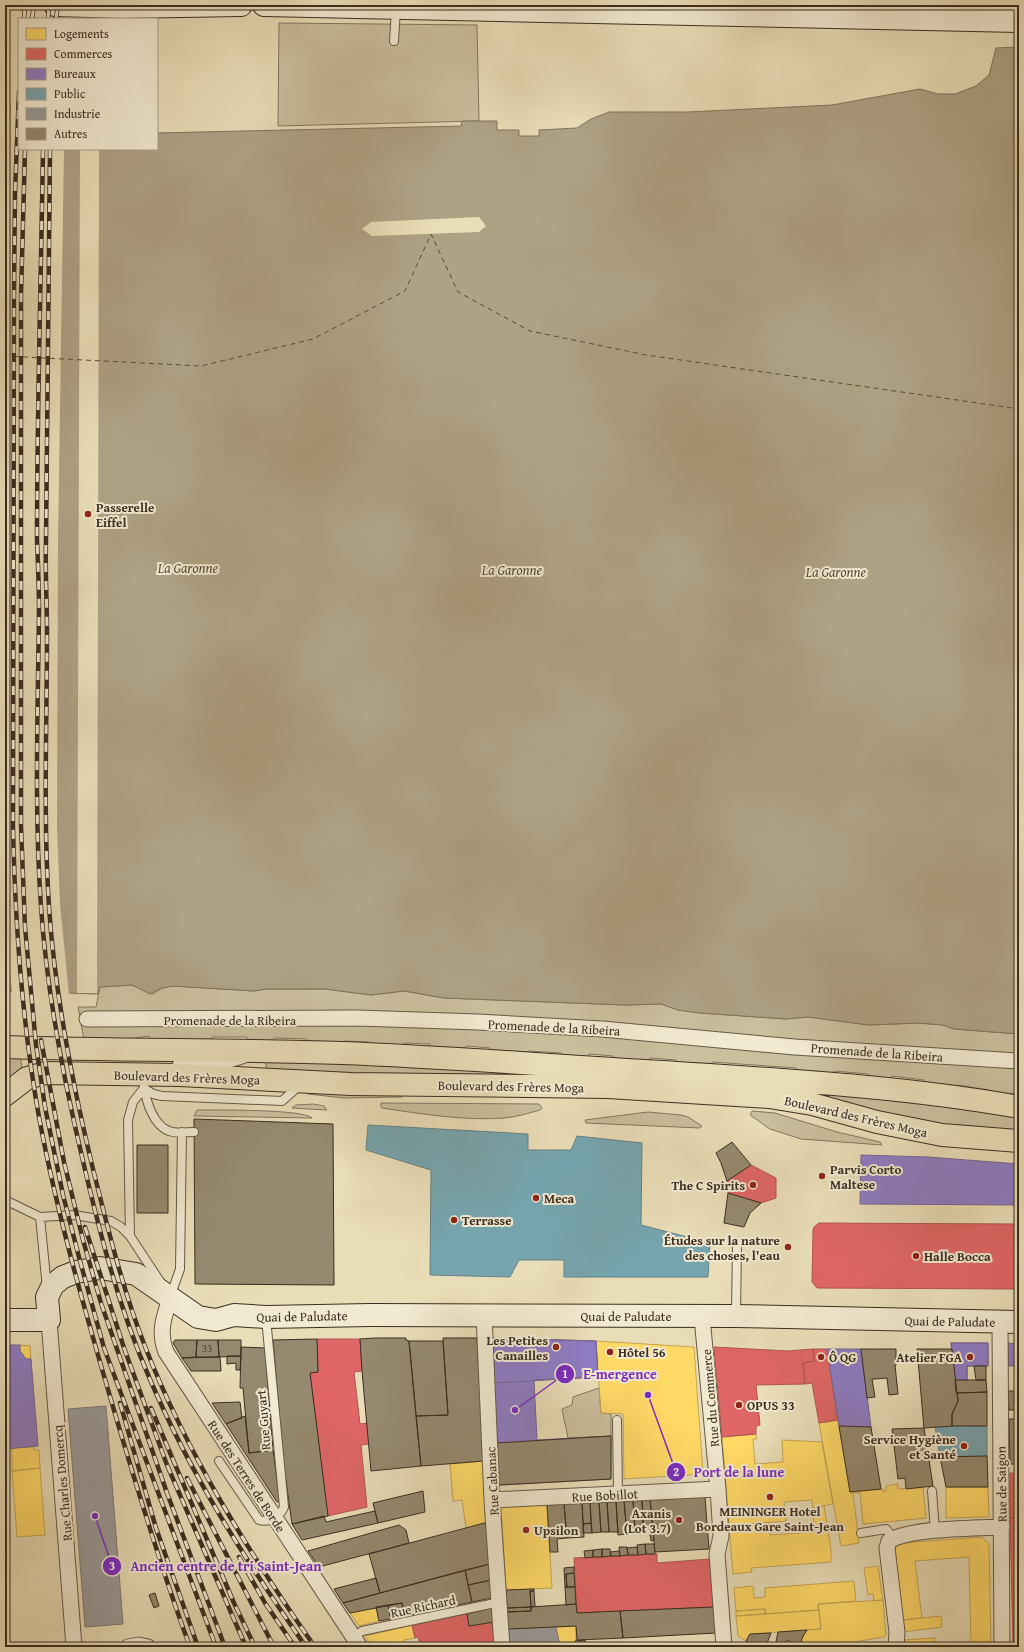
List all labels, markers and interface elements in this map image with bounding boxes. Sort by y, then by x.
legend [18,18,158,150]
text: Logements [54,25,109,42]
text: Commerces [54,45,113,62]
text: Bureaux [54,65,97,82]
text: Public [54,85,86,102]
text: Industrie [54,105,101,122]
text: Autres [54,125,87,142]
place label: Passerelle Eiffel [96,498,154,532]
marker: Passerelle Eiffel [83,509,93,519]
water label: La Garonne [157,558,219,578]
water label: La Garonne [481,560,543,580]
water label: La Garonne [805,562,867,582]
street label: Promenade de la Ribeira [164,1011,297,1030]
street label: Promenade de la Ribeira [487,1015,621,1040]
street label: Promenade de la Ribeira [810,1038,945,1067]
street label: Boulevard des Frères Moga [114,1065,261,1090]
street label: Boulevard des Frères Moga [438,1076,585,1097]
street label: Boulevard des Frères Moga [783,1091,930,1142]
place label: Parvis Corto Maltese [830,1160,902,1194]
marker: Parvis Corto Maltese [817,1171,827,1181]
place label: The C Spirits [671,1176,745,1195]
marker: The C Spirits [748,1180,758,1190]
place label: Meca [544,1189,575,1208]
marker: Meca [531,1193,541,1203]
place label: Terrasse [462,1211,512,1230]
marker: Terrasse [449,1215,459,1225]
place label: Études sur la nature des choses, l'eau [664,1231,781,1265]
marker: Études sur la nature des choses, l'eau [783,1242,793,1252]
place label: Halle Bocca [924,1247,991,1266]
marker: Halle Bocca [911,1251,921,1261]
street label: Quai de Paludate [256,1306,348,1327]
street label: Quai de Paludate [580,1307,672,1326]
street label: Quai de Paludate [904,1311,996,1332]
place label: Les Petites Canailles [487,1331,548,1365]
house number: 33 [202,1340,212,1356]
marker: Les Petites Canailles [551,1342,561,1352]
place label: Hôtel 56 [618,1343,666,1362]
marker: Hôtel 56 [605,1347,615,1357]
street label: Rue du Commerce [697,1348,724,1448]
place label: Ô QG [829,1348,856,1367]
place label: Atelier FGA [896,1348,963,1367]
marker: Ô QG [816,1352,826,1362]
marker: Atelier FGA [965,1352,975,1362]
callout: E-mergence [555,1361,665,1387]
text: E-mergence [583,1364,657,1384]
text: 1 [562,1365,568,1382]
street label: Rue Guyart [251,1389,276,1451]
place label: OPUS 33 [747,1396,795,1415]
marker: OPUS 33 [734,1400,744,1410]
street label: Rue des Terres de Borde [203,1416,290,1536]
street label: Rue Charles Domercq [48,1424,77,1542]
place label: Service Hygiène et Santé [864,1430,956,1464]
marker: Service Hygiène et Santé [959,1441,969,1451]
street label: Rue de Saigon [991,1445,1012,1522]
street label: Rue Cabanac [481,1446,504,1516]
callout: Port de la lune [666,1459,793,1485]
text: Port de la lune [694,1462,784,1482]
text: 2 [673,1463,679,1480]
street label: Rue Bobillot [571,1484,639,1507]
marker: MEININGER Hotel Bordeaux Gare Saint-Jean [765,1492,775,1502]
place label: MEININGER Hotel Bordeaux Gare Saint-Jean [696,1502,844,1536]
place label: Axanis (Lot 3.7) [624,1504,671,1538]
marker: Axanis (Lot 3.7) [674,1515,684,1525]
place label: Upsilon [534,1521,579,1540]
marker: Upsilon [521,1525,531,1535]
callout: Ancien centre de tri Saint-Jean [102,1553,329,1579]
text: Ancien centre de tri Saint-Jean [130,1556,322,1576]
text: 3 [109,1557,115,1574]
street label: Rue Richard [389,1590,457,1623]

